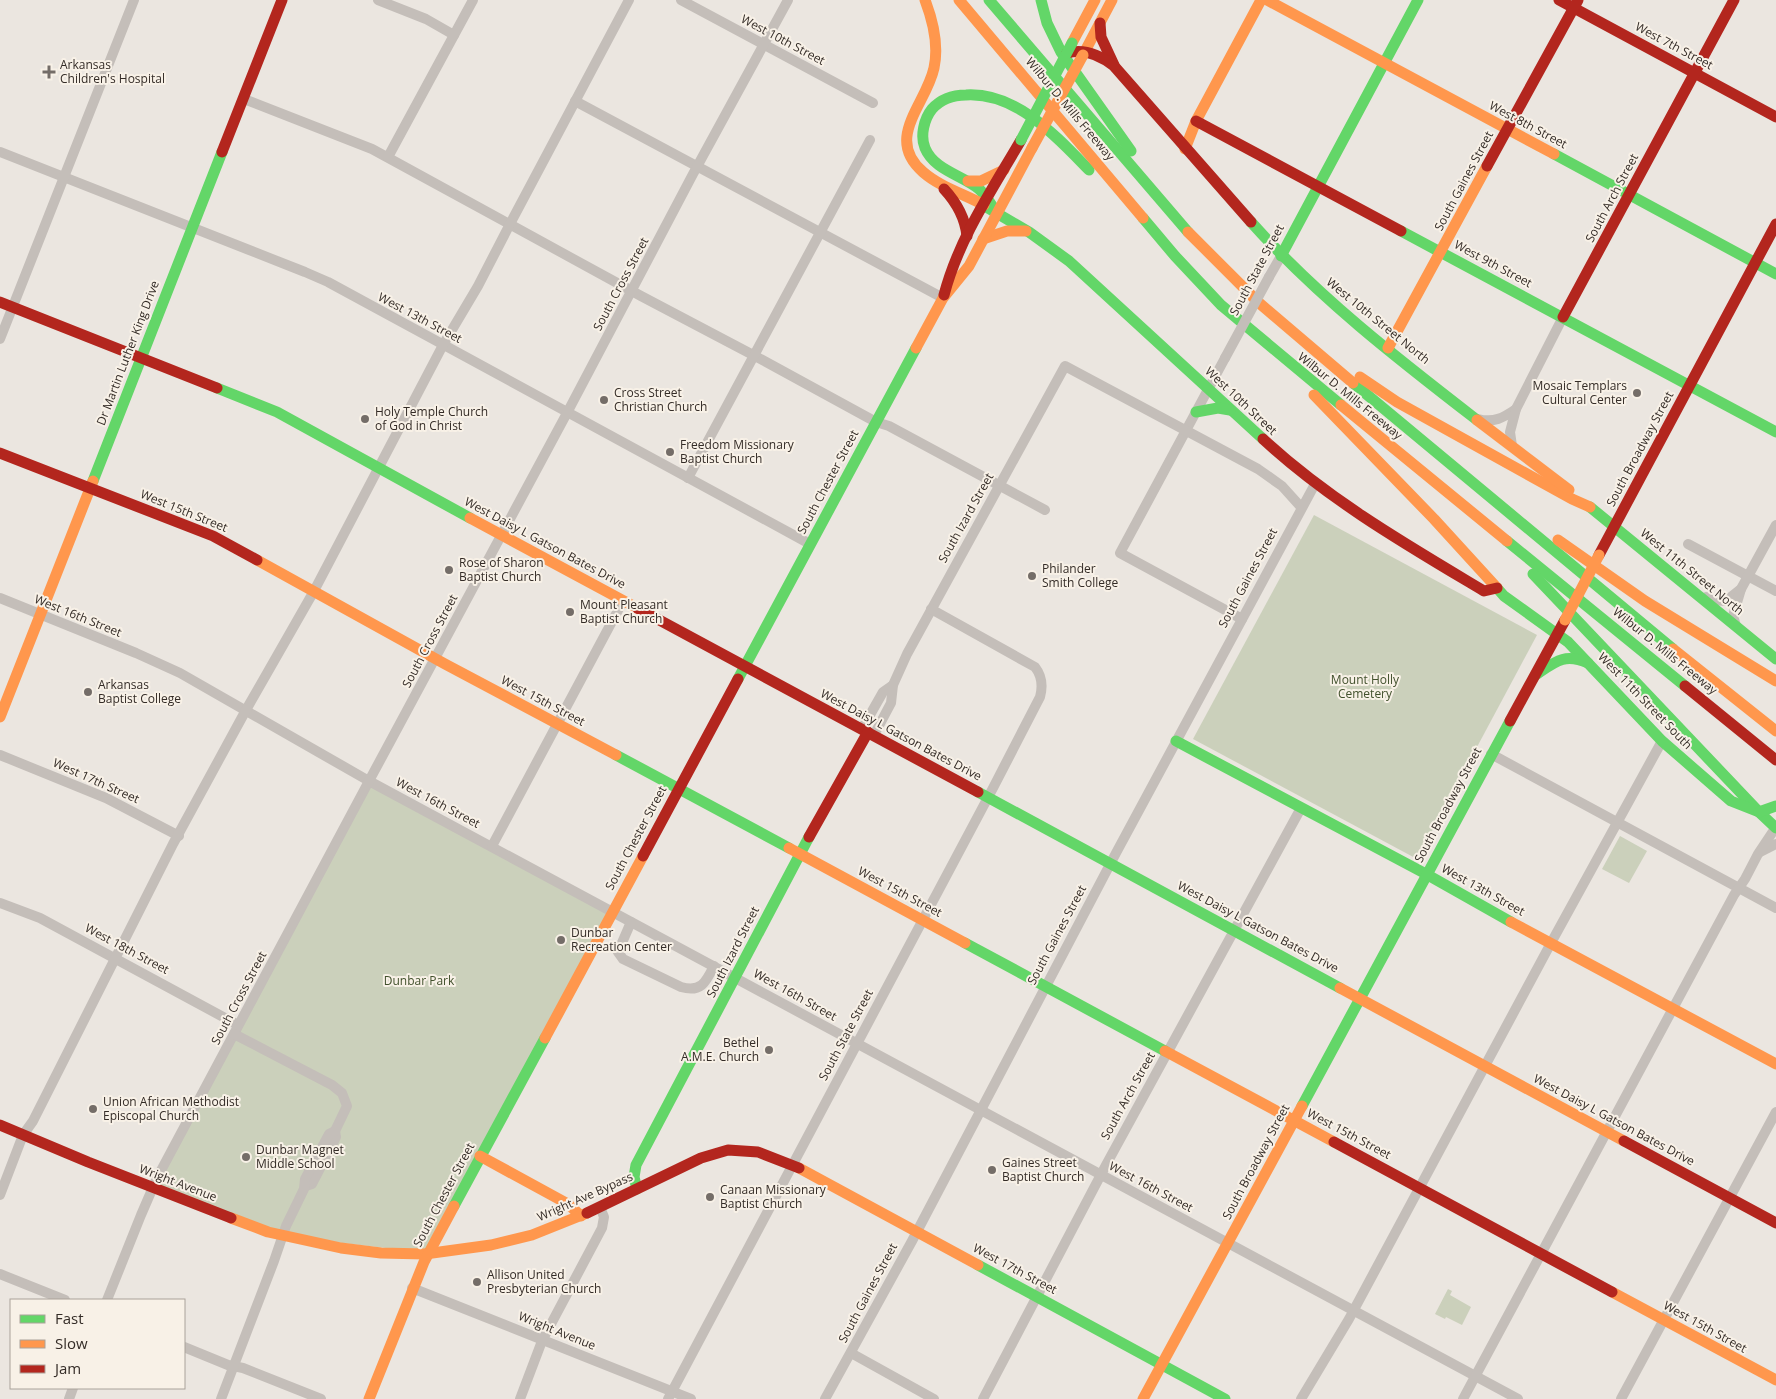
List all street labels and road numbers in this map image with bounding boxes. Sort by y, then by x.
street label: West 10th Street [738,10,828,69]
street label: West 7th Street [1632,18,1716,73]
street label: Wilbur D. Mills Freeway [1022,53,1119,165]
street label: West 8th Street [1486,97,1570,152]
street label: South Gaines Street [1430,128,1497,234]
street label: South Arch Street [1581,150,1642,245]
street label: South State Street [1225,221,1288,318]
street label: South Cross Street [589,234,652,334]
street label: West 9th Street [1451,236,1535,291]
street label: West 10th Street North [1323,273,1434,368]
street label: Dr Martin Luther King Drive [92,278,163,428]
street label: West 13th Street [375,288,465,347]
street label: Wilbur D. Mills Freeway [1294,348,1407,444]
street label: West 10th Street [1202,363,1281,439]
street label: South Broadway Street [1602,388,1677,509]
street label: South Chester Street [793,427,862,537]
street label: South Izard Street [934,470,997,566]
street label: West 15th Street [138,485,230,536]
street label: West Daisy L Gatson Bates Drive [462,493,629,593]
street label: West 11th Street North [1637,524,1748,619]
street label: South Gaines Street [1214,525,1281,631]
street label: West 16th Street [32,590,124,641]
street label: South Cross Street [398,591,461,691]
street label: Wilbur D. Mills Freeway [1609,603,1722,699]
street label: West 11th Street South [1594,648,1696,753]
street label: West 15th Street [498,671,588,730]
street label: West Daisy L Gatson Bates Drive [818,685,985,785]
street label: South Broadway Street [1410,744,1485,865]
street label: West 17th Street [50,754,142,807]
street label: West 16th Street [393,773,483,832]
street label: South Chester Street [601,783,670,893]
street label: West 13th Street [1438,860,1528,920]
street label: West 15th Street [855,862,945,921]
street label: West Daisy L Gatson Bates Drive [1175,877,1342,977]
street label: South Gaines Street [1023,882,1090,988]
street label: South Izard Street [702,903,763,1000]
street label: West 18th Street [82,919,172,978]
street label: South Cross Street [207,948,270,1048]
street label: West 16th Street [750,965,840,1025]
street label: South State Street [814,986,877,1083]
street label: South Arch Street [1096,1049,1159,1143]
street label: West Daisy L Gatson Bates Drive [1531,1070,1698,1170]
street label: South Broadway Street [1218,1101,1293,1222]
street label: West 15th Street [1304,1104,1394,1163]
street label: South Chester Street [409,1140,478,1250]
street label: West 16th Street [1106,1157,1196,1216]
street label: Wright Avenue [137,1160,220,1205]
street label: Wright Ave Bypass [534,1168,636,1225]
street label: West 17th Street [970,1239,1060,1298]
street label: South Gaines Street [834,1240,901,1346]
street label: West 15th Street [1660,1297,1750,1357]
street label: Wright Avenue [516,1307,599,1354]

